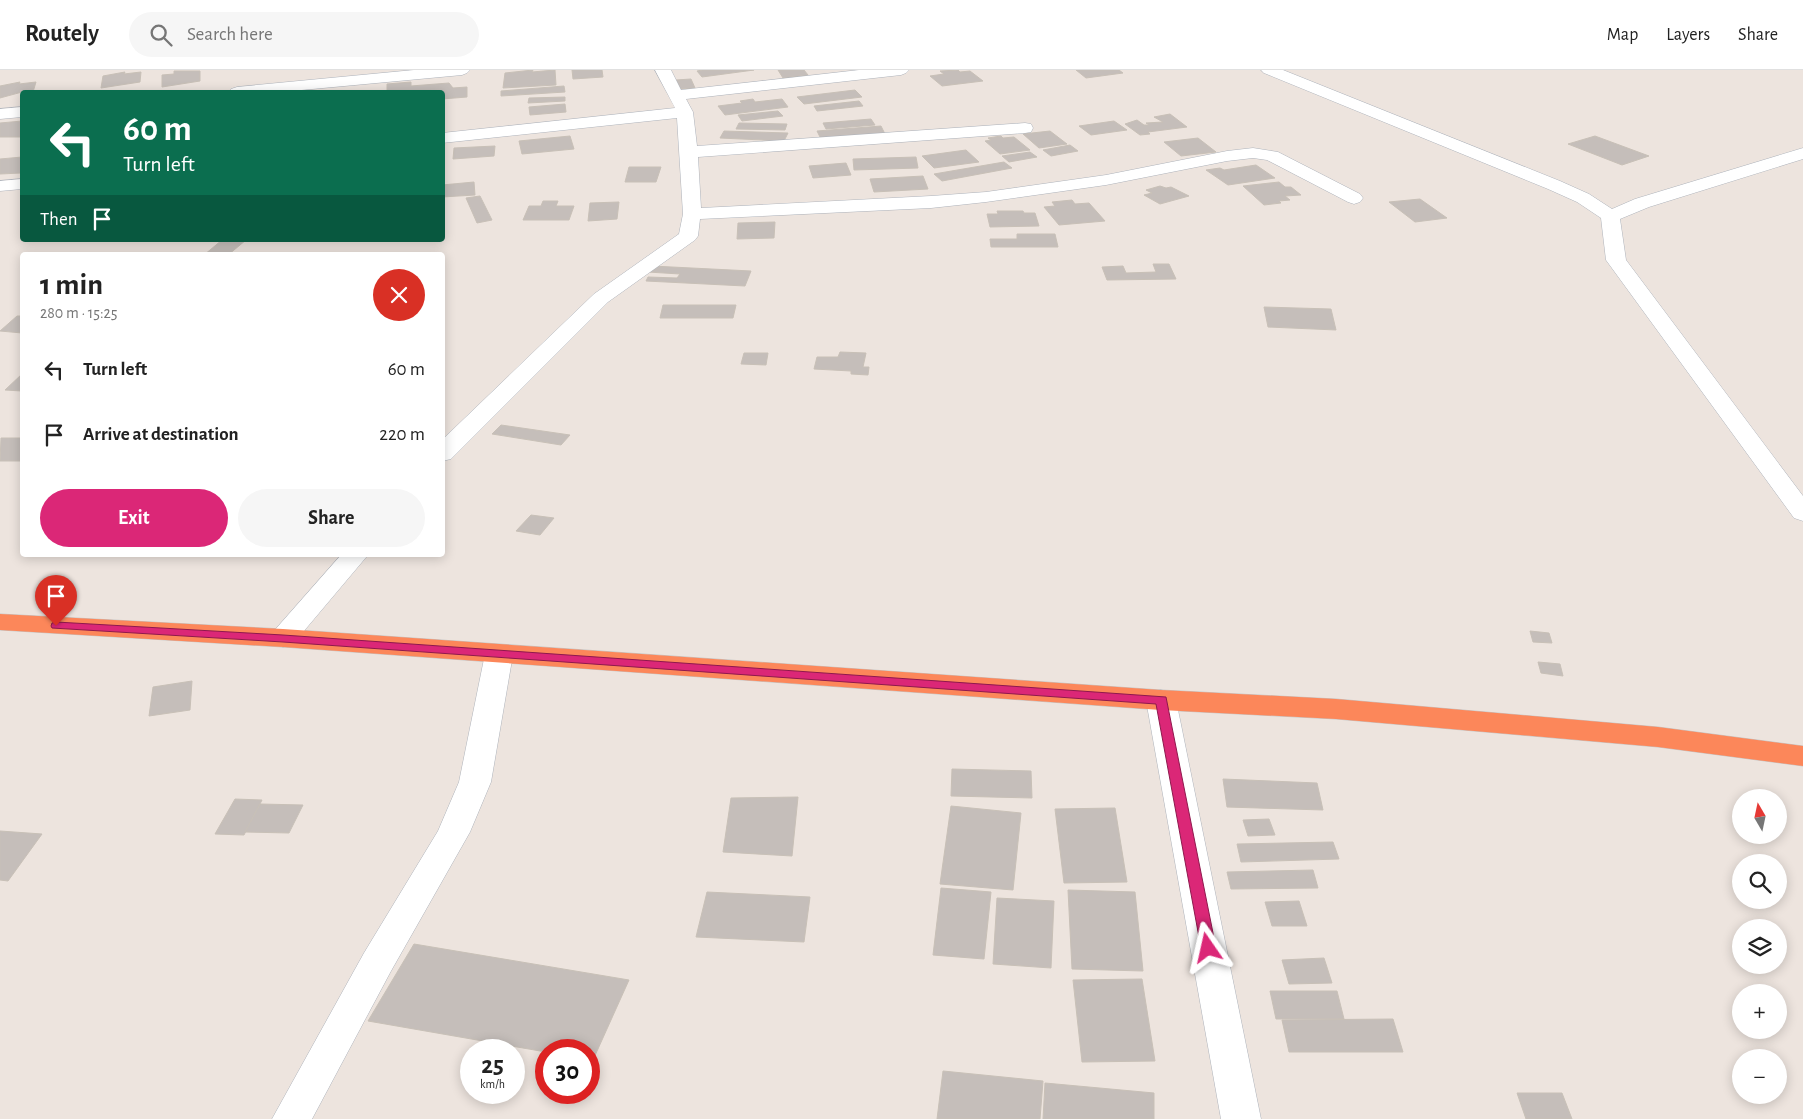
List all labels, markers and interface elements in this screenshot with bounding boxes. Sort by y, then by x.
search box [129,12,479,57]
icon: search [147,21,175,49]
text: Routely [25,22,99,46]
text: Search here [187,25,273,44]
text: Map [1607,26,1638,44]
text: Layers [1666,26,1710,44]
text: Share [1738,26,1778,44]
icon: left [40,110,105,175]
text: 60 m [123,112,192,147]
text: Turn left [123,153,195,175]
icon: arrive [88,205,116,233]
text: Then [40,210,78,229]
button: close [373,269,425,321]
text: 1 min [40,270,103,300]
text: 280 m · 15:25 [40,305,118,321]
icon: left [40,356,68,384]
text: Turn left [83,360,147,379]
text: 60 m [388,360,425,379]
icon: arrive [40,421,68,449]
text: Arrive at destination [83,425,239,444]
text: 220 m [379,425,425,444]
button: Exit [40,489,228,547]
button: Share [238,489,425,547]
pin [35,575,77,626]
icon: arrive [42,582,70,610]
north arrow [1732,789,1788,844]
map controls [1732,789,1787,1104]
button: search [1732,854,1787,909]
button: layers [1732,919,1787,974]
position arrow [1181,921,1233,973]
button: + [1732,984,1787,1039]
speed limit sign: 30 [535,1039,600,1104]
button: − [1732,1049,1787,1104]
text: 25 [481,1053,504,1078]
text: km/h [480,1078,505,1090]

